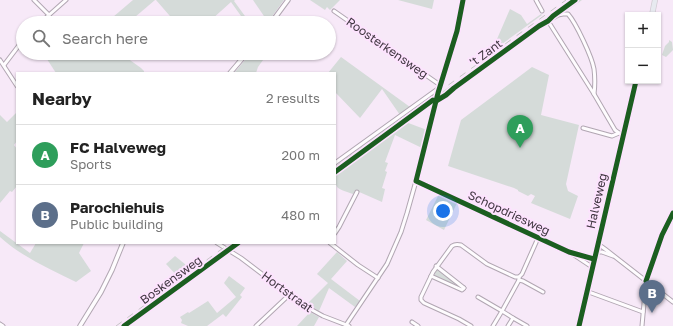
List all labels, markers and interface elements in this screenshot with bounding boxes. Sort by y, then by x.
map controls [625,12,661,84]
button: + [625,12,661,48]
street label: Roosterkensweg [343,14,431,81]
search box [16,16,336,60]
icon: search [30,27,52,49]
text: Search here [62,29,148,47]
street label: 't Zant [466,36,505,69]
button: − [625,48,661,84]
text: Nearby [32,88,92,109]
text: 2 results [266,90,320,106]
pin: A [507,115,533,148]
text: FC Halveweg [70,138,166,156]
text: A [40,147,50,163]
text: 200 m [282,147,320,163]
text: Sports [70,156,112,172]
street label: Halveweg [583,172,610,230]
street label: Schopdriesweg [466,187,553,238]
text: Parochiehuis [70,198,164,216]
your location [433,201,453,221]
text: B [40,207,50,223]
text: 480 m [281,207,320,223]
text: Public building [70,216,163,232]
street label: Boskensweg [137,252,205,307]
street label: Hortstraat [259,268,316,315]
pin: B [639,280,665,313]

